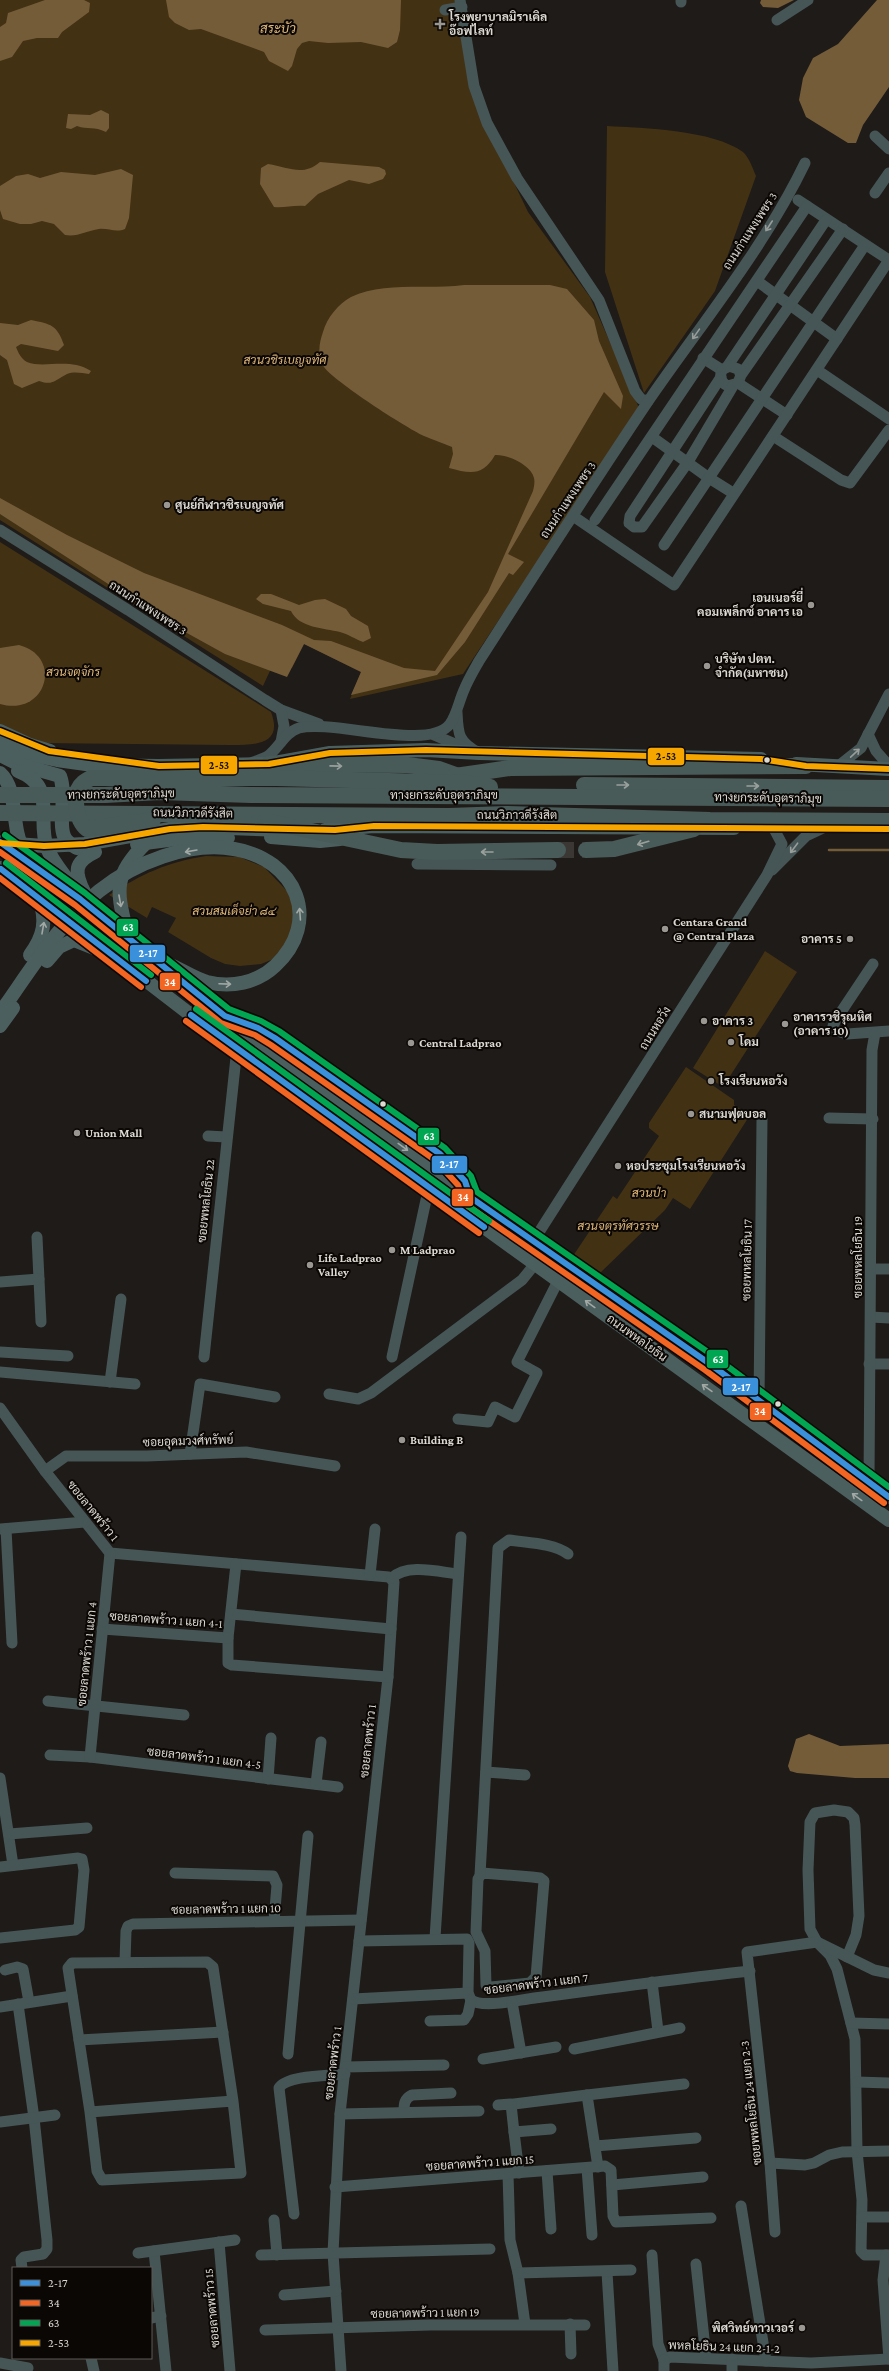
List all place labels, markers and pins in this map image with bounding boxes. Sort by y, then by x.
place label: โรงพยาบาลมิราเคิล อ๊อฟไลท์ [448,9,547,38]
marker: โรงพยาบาลมิราเคิล อ๊อฟไลท์ [434,18,446,30]
place label: ศูนย์กีฬาวชิรเบญจทัศ [175,497,285,513]
marker: ศูนย์กีฬาวชิรเบญจทัศ [162,500,172,510]
place label: เอนเนอร์ยี่ คอมเพล็กซ์ อาคาร เอ [697,587,803,619]
marker: เอนเนอร์ยี่ คอมเพล็กซ์ อาคาร เอ [806,600,816,610]
place label: บริษัท ปตท. จำกัด(มหาชน) [715,652,789,680]
marker: บริษัท ปตท. จำกัด(มหาชน) [702,661,712,671]
unlabelled marker [762,755,772,765]
place label: Centara Grand @ Central Plaza [673,915,754,943]
marker: Centara Grand @ Central Plaza [660,924,670,934]
place label: อาคาร 5 [801,932,842,946]
marker: อาคาร 5 [845,934,855,944]
place label: อาคารวชิรุณหิศ (อาคาร 10) [793,1010,872,1038]
place label: อาคาร 3 [712,1014,753,1028]
marker: อาคาร 3 [699,1016,709,1026]
marker: อาคารวชิรุณหิศ (อาคาร 10) [780,1019,790,1029]
place label: โดม [738,1034,759,1049]
place label: Central Ladprao [419,1036,501,1050]
marker: โดม [726,1037,736,1047]
marker: Central Ladprao [406,1038,416,1048]
place label: โรงเรียนหอวัง [718,1073,788,1088]
marker: โรงเรียนหอวัง [706,1076,716,1086]
unlabelled marker [378,1099,388,1109]
place label: สนามฟุตบอล [699,1107,766,1122]
marker: สนามฟุตบอล [686,1109,696,1119]
place label: Union Mall [85,1126,143,1140]
marker: Union Mall [72,1128,82,1138]
place label: หอประชุมโรงเรียนหอวัง [626,1158,746,1174]
marker: หอประชุมโรงเรียนหอวัง [613,1161,623,1171]
place label: M Ladprao [400,1243,455,1257]
marker: M Ladprao [387,1245,397,1255]
place label: Life Ladprao Valley [317,1251,382,1279]
marker: Life Ladprao Valley [305,1260,315,1270]
unlabelled marker [773,1399,783,1409]
place label: Building B [410,1433,463,1447]
marker: Building B [397,1435,407,1445]
place label: พิศวิทย์ทาวเวอร์ [712,2320,795,2335]
marker: พิศวิทย์ทาวเวอร์ [797,2323,807,2333]

